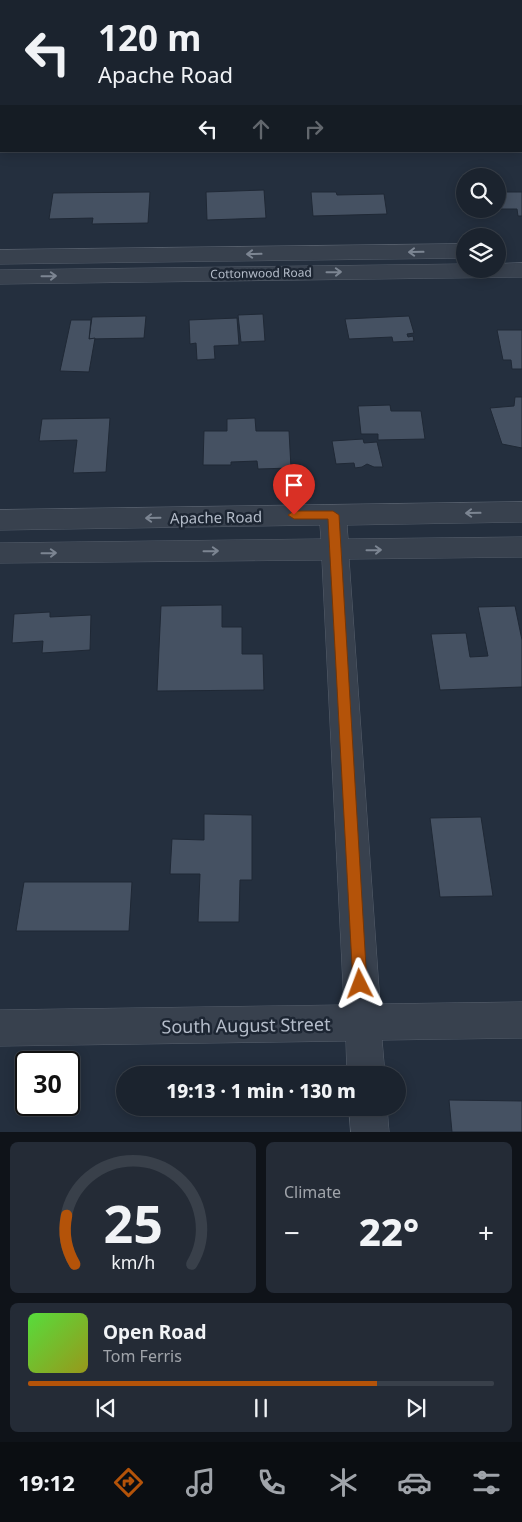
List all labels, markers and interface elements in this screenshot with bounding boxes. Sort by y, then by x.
text: 120 m [98,14,201,61]
icon: left [15,20,80,85]
text: Apache Road [98,59,233,89]
icon: left [194,115,222,143]
icon: ahead [247,115,275,143]
icon: right [300,115,328,143]
map controls [456,168,506,278]
button: search [456,168,506,218]
button: layers [456,228,506,278]
one-way arrow [409,247,425,257]
one-way arrow [246,249,262,259]
street label: Cottonwood Road [210,264,312,282]
one-way arrow [325,267,341,277]
one-way arrow [40,271,56,281]
pin [273,464,315,515]
icon: arrive [280,471,308,499]
street label: Apache Road [170,506,262,528]
one-way arrow [466,508,482,518]
one-way arrow [146,513,162,522]
one-way arrow [365,545,381,555]
one-way arrow [203,547,219,556]
one-way arrow [40,548,56,558]
position arrow [333,957,385,1009]
street label: South August Street [161,1012,331,1038]
speed limit sign: 30 [15,1051,80,1116]
text: 19:13 · 1 min · 130 m [166,1078,356,1104]
text: Climate [284,1181,341,1203]
text: 25 [103,1187,163,1258]
text: 22° [359,1205,419,1257]
text: − [284,1213,300,1251]
text: + [478,1213,494,1251]
text: km/h [111,1250,155,1274]
text: Open Road [103,1319,206,1345]
text: Tom Ferris [103,1345,182,1367]
icon: previous [92,1394,120,1422]
icon: pause [247,1394,275,1422]
icon: next [402,1394,430,1422]
icon: directions [111,1465,146,1500]
icon: music [183,1465,218,1500]
icon: phone [254,1465,289,1500]
icon: climate [326,1465,361,1500]
icon: car [397,1465,432,1500]
icon: filters [469,1465,504,1500]
text: 19:12 [18,1467,75,1497]

